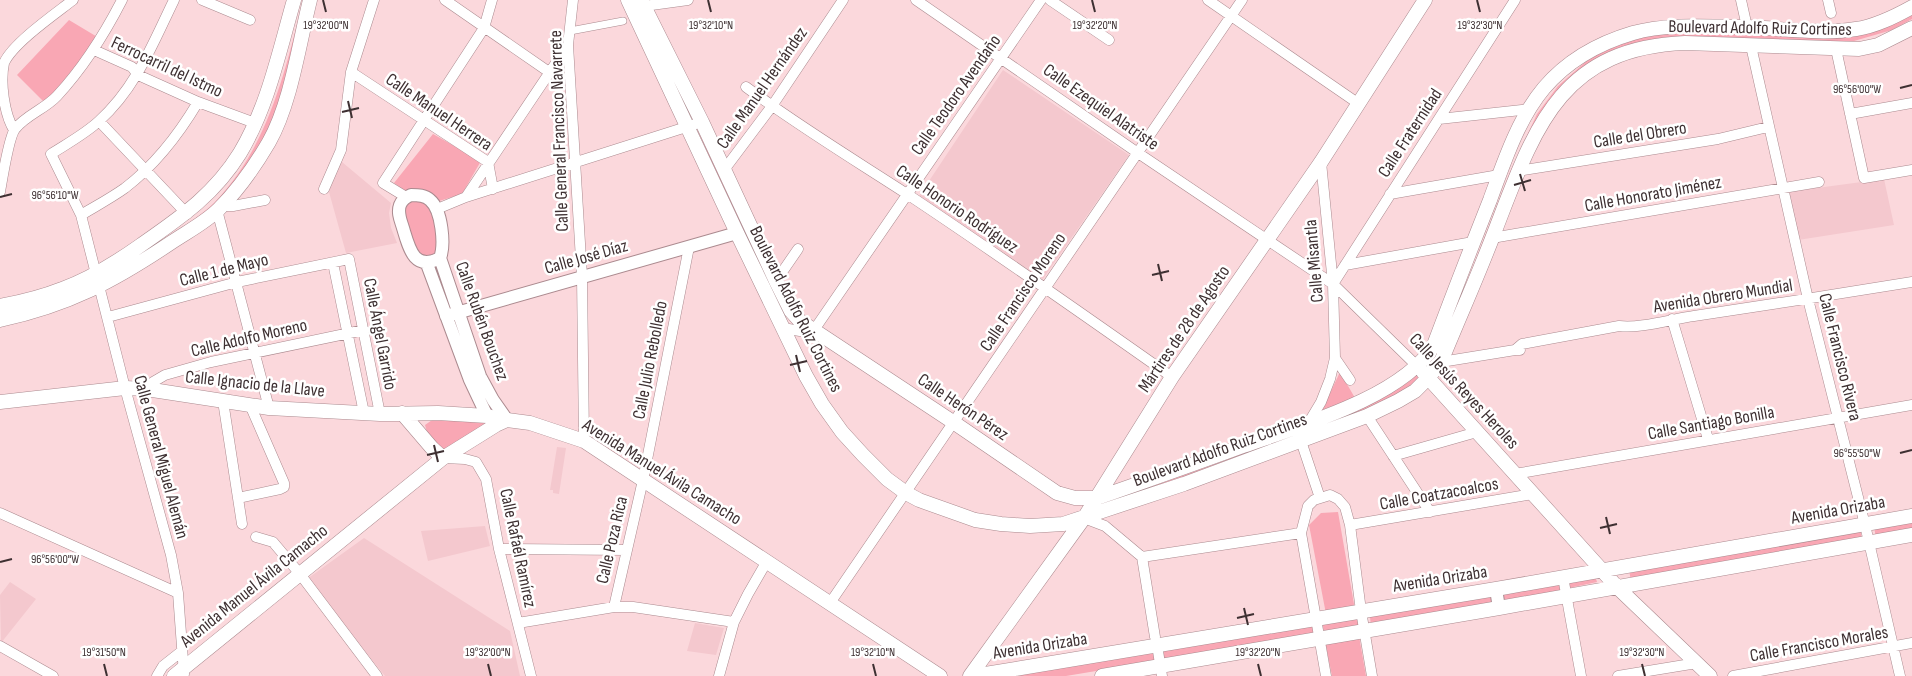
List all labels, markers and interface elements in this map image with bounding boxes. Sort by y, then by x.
street label: Boulevard Adolfo Ruiz Cortines [1668,16,1852,40]
text: 19°32'00"N [303,18,349,33]
text: 19°32'10"N [689,18,733,33]
text: 19°32'20"N [1073,18,1117,33]
text: 19°32'30"N [1458,18,1502,33]
street label: Calle Manuel Hernández [712,23,812,153]
street label: Calle General Francisco Navarrete [545,30,573,232]
street label: Calle Teodoro Avendaño [907,31,1005,159]
street label: Ferrocarril del Istmo [108,32,226,102]
street label: Calle Ezequiel Alatriste [1039,59,1163,155]
street label: Calle Manuel Herrera [382,69,496,155]
text: 96°56'00"W [1833,82,1881,97]
street label: Calle Fraternidad [1374,85,1446,181]
street label: Calle del Obrero [1592,117,1688,153]
street label: Calle Honorio Rodríguez [892,160,1022,258]
street label: Calle Honorato Jiménez [1583,172,1724,216]
text: 96°56'10"W [32,188,79,203]
street label: Calle Misantla [1300,219,1328,303]
street label: Boulevard Adolfo Ruiz Cortines [745,223,847,395]
street label: Calle Francisco Moreno [976,229,1070,355]
street label: Calle José Díaz [542,235,630,279]
street label: Calle 1 de Mayo [177,249,271,291]
street label: Calle Rubén Bouchez [451,259,513,384]
street label: Mártires de 28 de Agosto [1134,262,1234,396]
street label: Avenida Obrero Mundial [1651,275,1794,318]
street label: Calle Ángel Garrido [359,277,401,391]
street label: Calle Francisco Rivera [1814,291,1866,423]
street label: Calle Julio Rebolledo [628,299,672,421]
street label: Calle Adolfo Moreno [189,314,309,362]
street label: Calle Jesús Reyes Heroles [1405,329,1523,453]
street label: Calle Ignacio de la Llave [184,366,326,402]
street label: Calle Herón Pérez [914,369,1013,445]
street label: Calle General Miguel Alemán [129,373,193,541]
street label: Calle Santiago Bonilla [1646,402,1776,444]
street label: Boulevard Adolfo Ruiz Cortines [1130,409,1310,491]
street label: Avenida Manuel Ávila Camacho [578,414,745,529]
text: 96°55'50"W [1833,446,1881,461]
street label: Calle Coatzacoalcos [1378,473,1500,515]
street label: Calle Rafaél Ramírez [495,487,541,610]
street label: Avenida Orizaba [1788,491,1887,529]
street label: Calle Poza Rica [592,494,632,586]
street label: Avenida Manuel Ávila Camacho [175,520,332,652]
text: 96°56'00"W [31,552,79,567]
street label: Avenida Orizaba [1390,561,1489,597]
street label: Calle Francisco Morales [1748,622,1890,666]
street label: Avenida Orizaba [990,628,1089,664]
text: 19°31'50"N [82,645,126,660]
text: 19°32'00"N [465,645,511,660]
text: 19°32'10"N [851,645,895,660]
text: 19°32'20"N [1236,645,1280,660]
text: 19°32'30"N [1620,645,1664,660]

